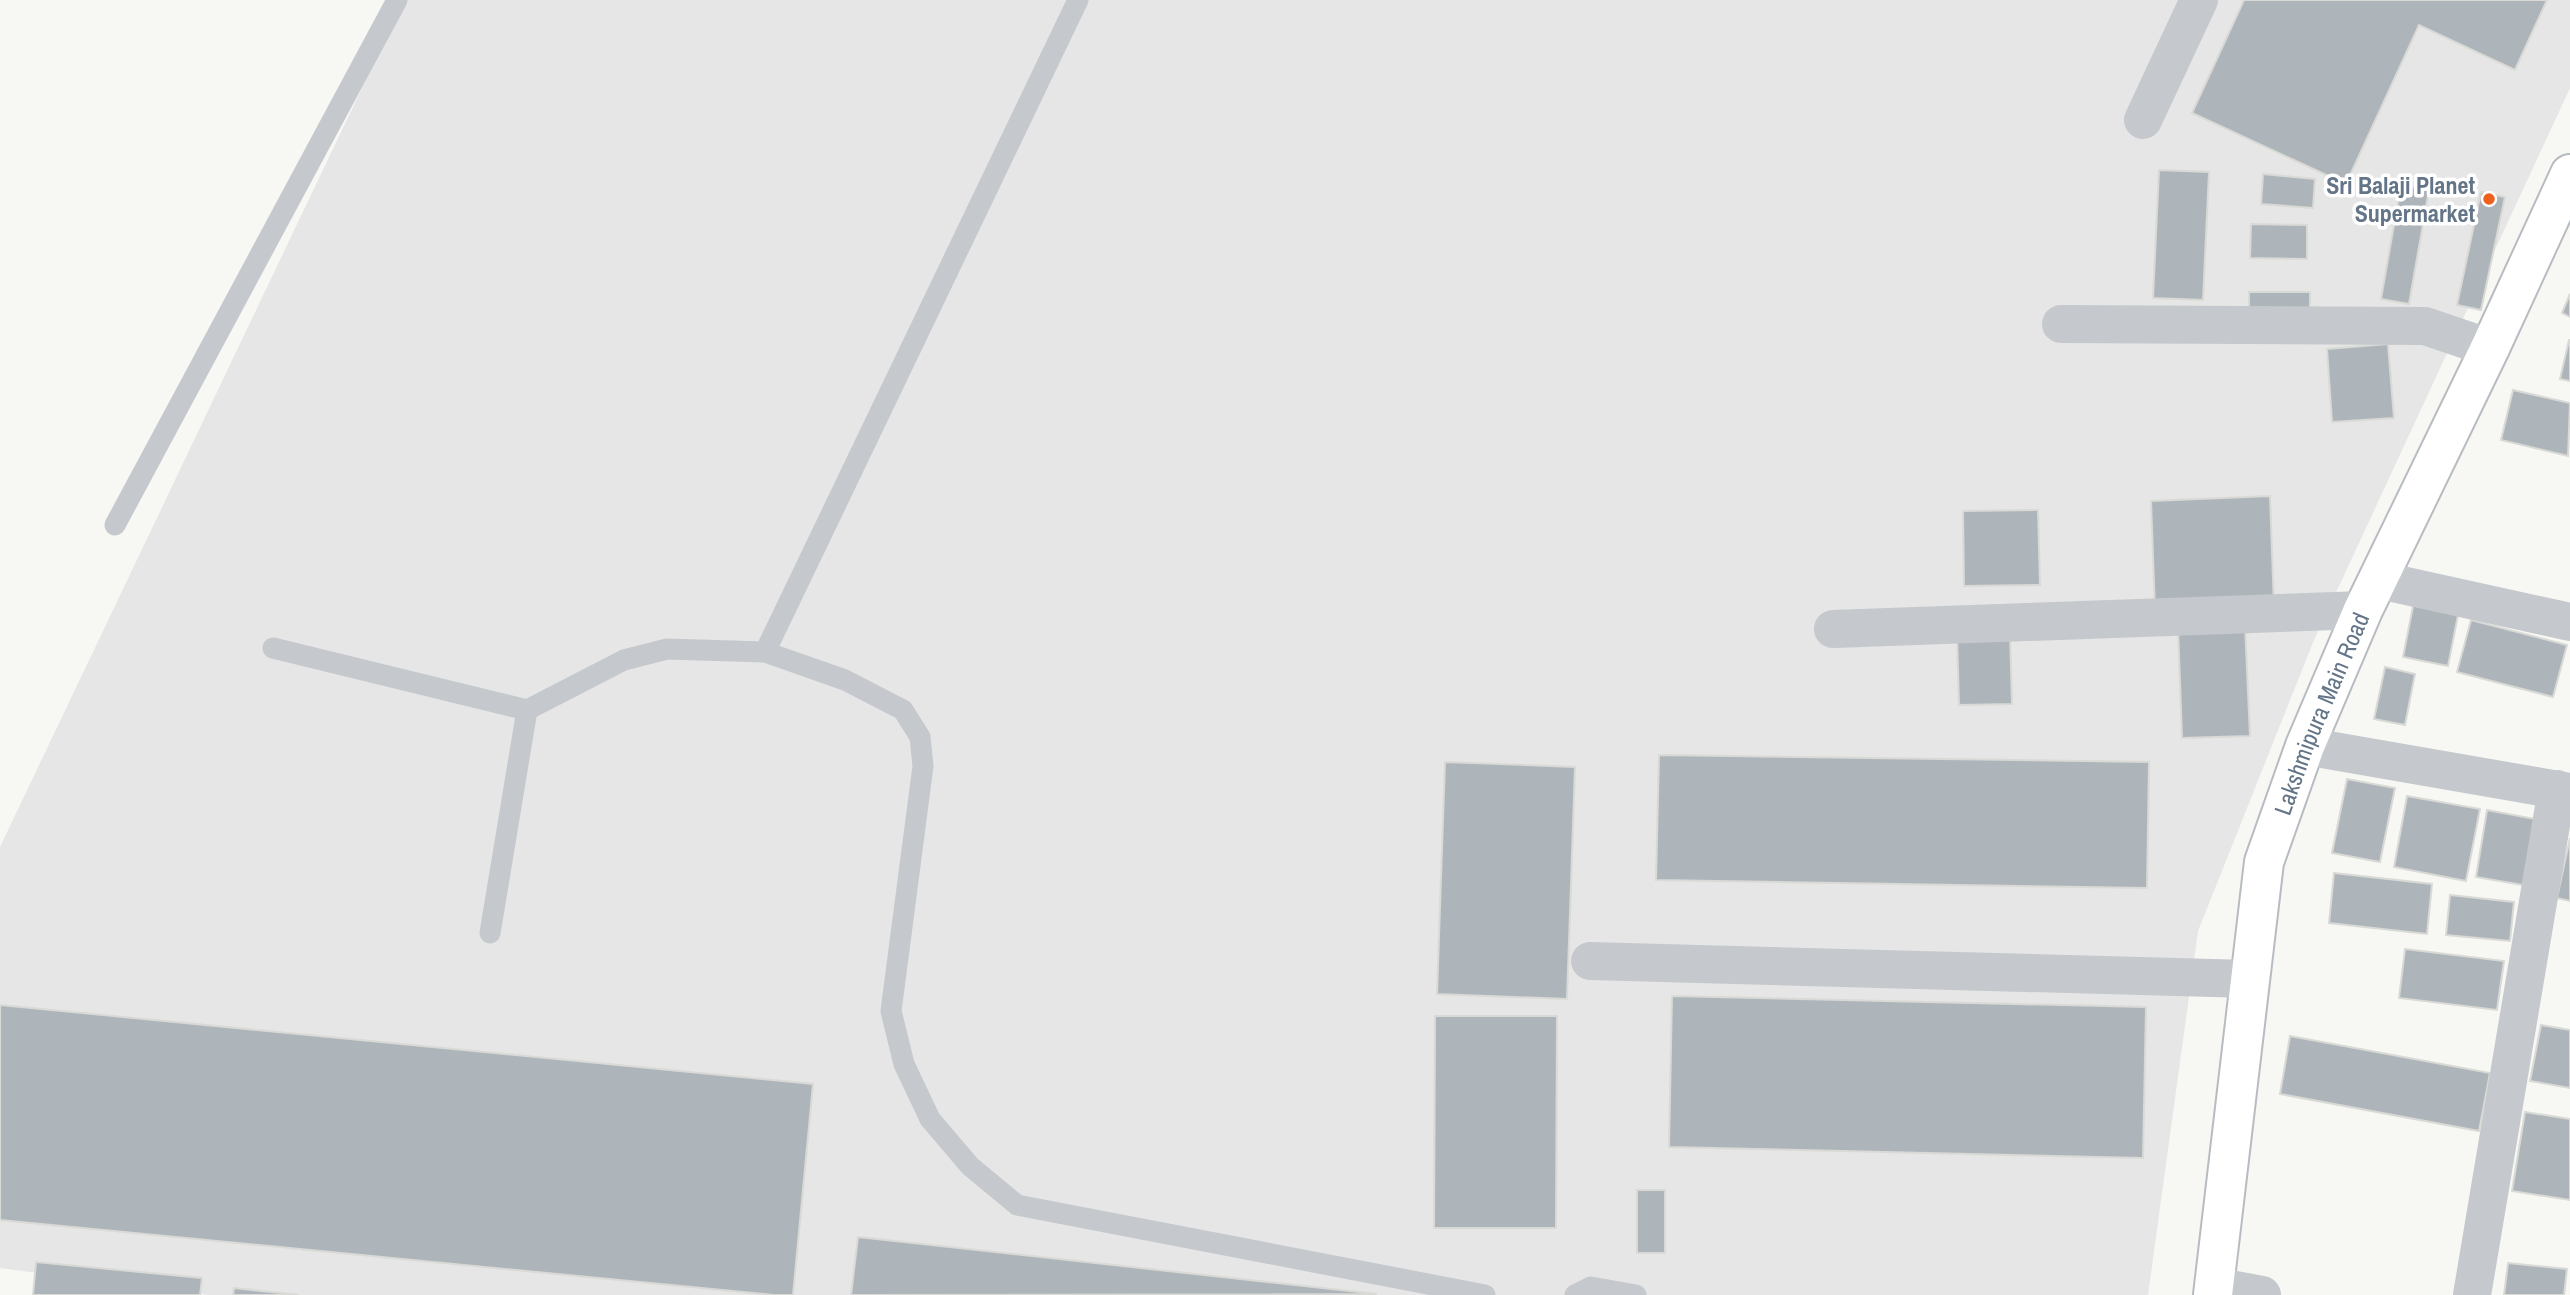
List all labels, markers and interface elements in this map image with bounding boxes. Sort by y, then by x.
place label: Sri Balaji Planet Supermarket [2326,169,2475,229]
marker: Sri Balaji Planet Supermarket [2481,191,2497,207]
street label: Lakshmipura Main Road [2266,607,2376,819]

